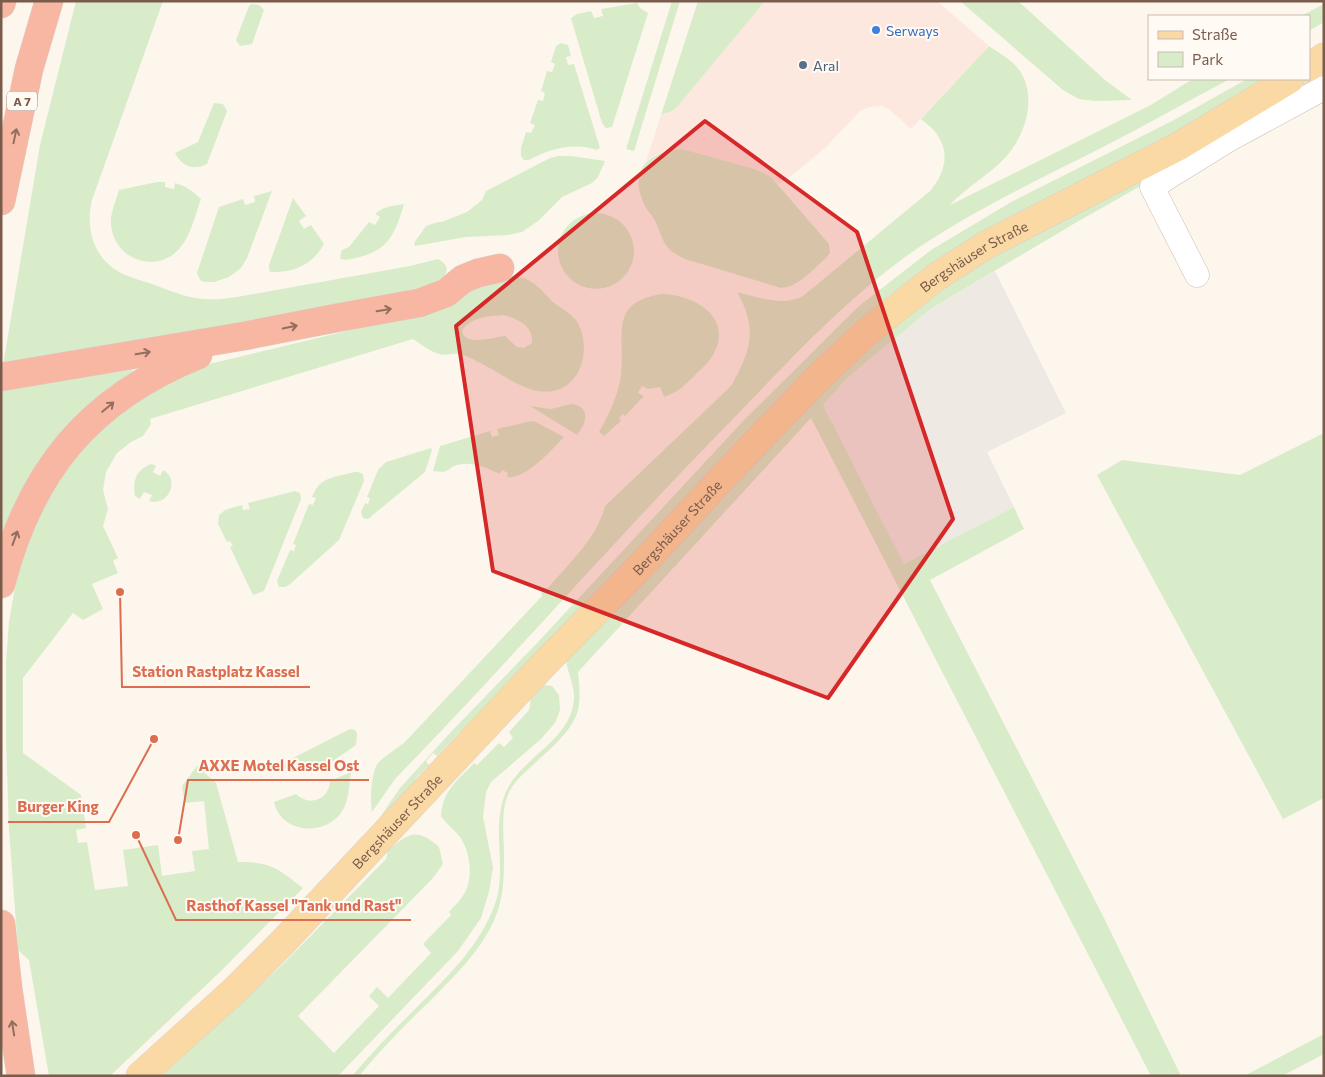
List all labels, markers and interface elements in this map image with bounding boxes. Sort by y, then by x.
legend [1148,15,1310,80]
place label: Serways [886,22,939,39]
marker: Serways [870,24,882,36]
text: Straße [1192,25,1238,43]
text: Park [1192,50,1223,68]
place label: Aral [813,57,839,74]
marker: Aral [797,59,809,71]
road number: A 7 [7,92,37,110]
one-way arrow [11,129,20,145]
street label: Bergshäuser Straße [916,217,1030,295]
one-way arrow [376,304,392,314]
one-way arrow [282,322,298,331]
one-way arrow [135,348,151,358]
one-way arrow [101,402,114,413]
street label: Bergshäuser Straße [628,476,725,578]
one-way arrow [11,531,20,546]
callout: Station Rastplatz Kassel [122,657,310,687]
text: Station Rastplatz Kassel [132,662,300,680]
callout: AXXE Motel Kassel Ost [188,750,369,780]
text: AXXE Motel Kassel Ost [199,756,359,774]
street label: Bergshäuser Straße [348,770,445,872]
callout: Burger King [8,792,109,822]
text: Burger King [17,797,99,815]
callout: Rasthof Kassel "Tank und Rast" [176,890,411,920]
text: Rasthof Kassel "Tank und Rast" [186,896,402,914]
one-way arrow [8,1020,18,1036]

